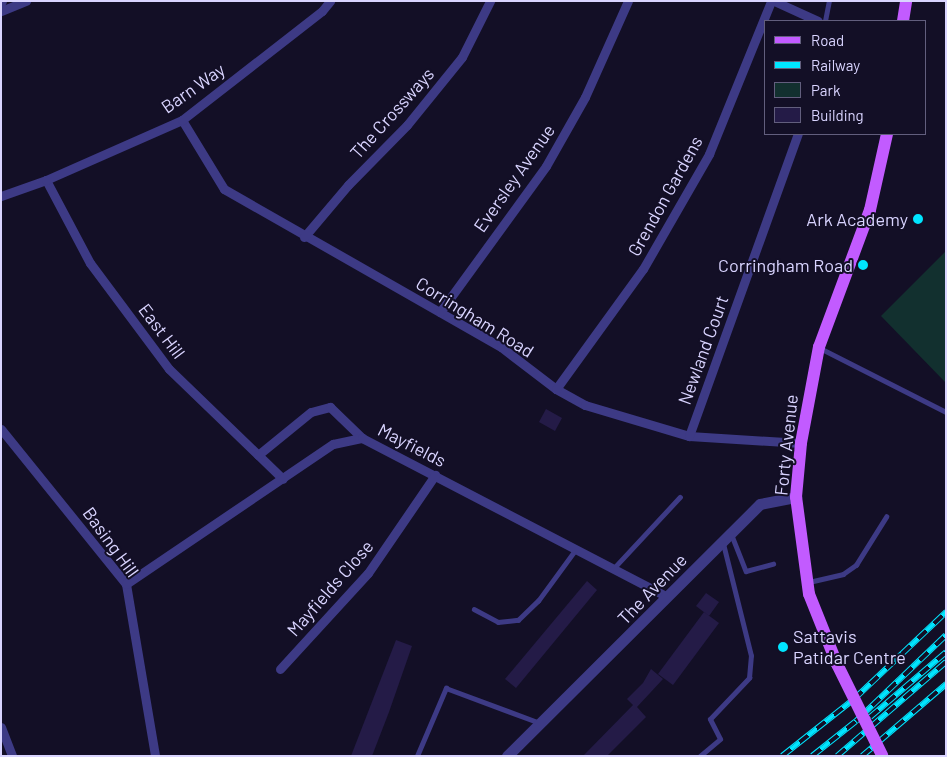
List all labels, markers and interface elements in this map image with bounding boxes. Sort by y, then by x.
legend [764,20,927,135]
text: Road [811,31,844,49]
text: Railway [811,56,860,74]
street label: Barn Way [157,58,229,118]
street label: The Crossways [346,63,438,163]
text: Park [811,81,840,99]
text: Building [811,106,864,124]
street label: Eversley Avenue [469,120,559,236]
street label: Grendon Gardens [623,132,707,260]
place label: Ark Academy [806,208,908,230]
marker: Ark Academy [912,213,924,225]
place label: Corringham Road [718,254,853,276]
marker: Corringham Road [857,259,869,271]
street label: Corringham Road [412,272,538,362]
street label: Newland Court [673,292,733,408]
street label: East Hill [134,299,190,363]
street label: Forty Avenue [770,393,802,497]
street label: Mayfields [374,419,450,471]
street label: Basing Hill [78,503,144,581]
street label: Mayfields Close [282,536,378,640]
street label: The Avenue [613,549,691,629]
place label: Sattavis Patidar Centre [793,626,906,669]
marker: Sattavis Patidar Centre [777,641,789,653]

